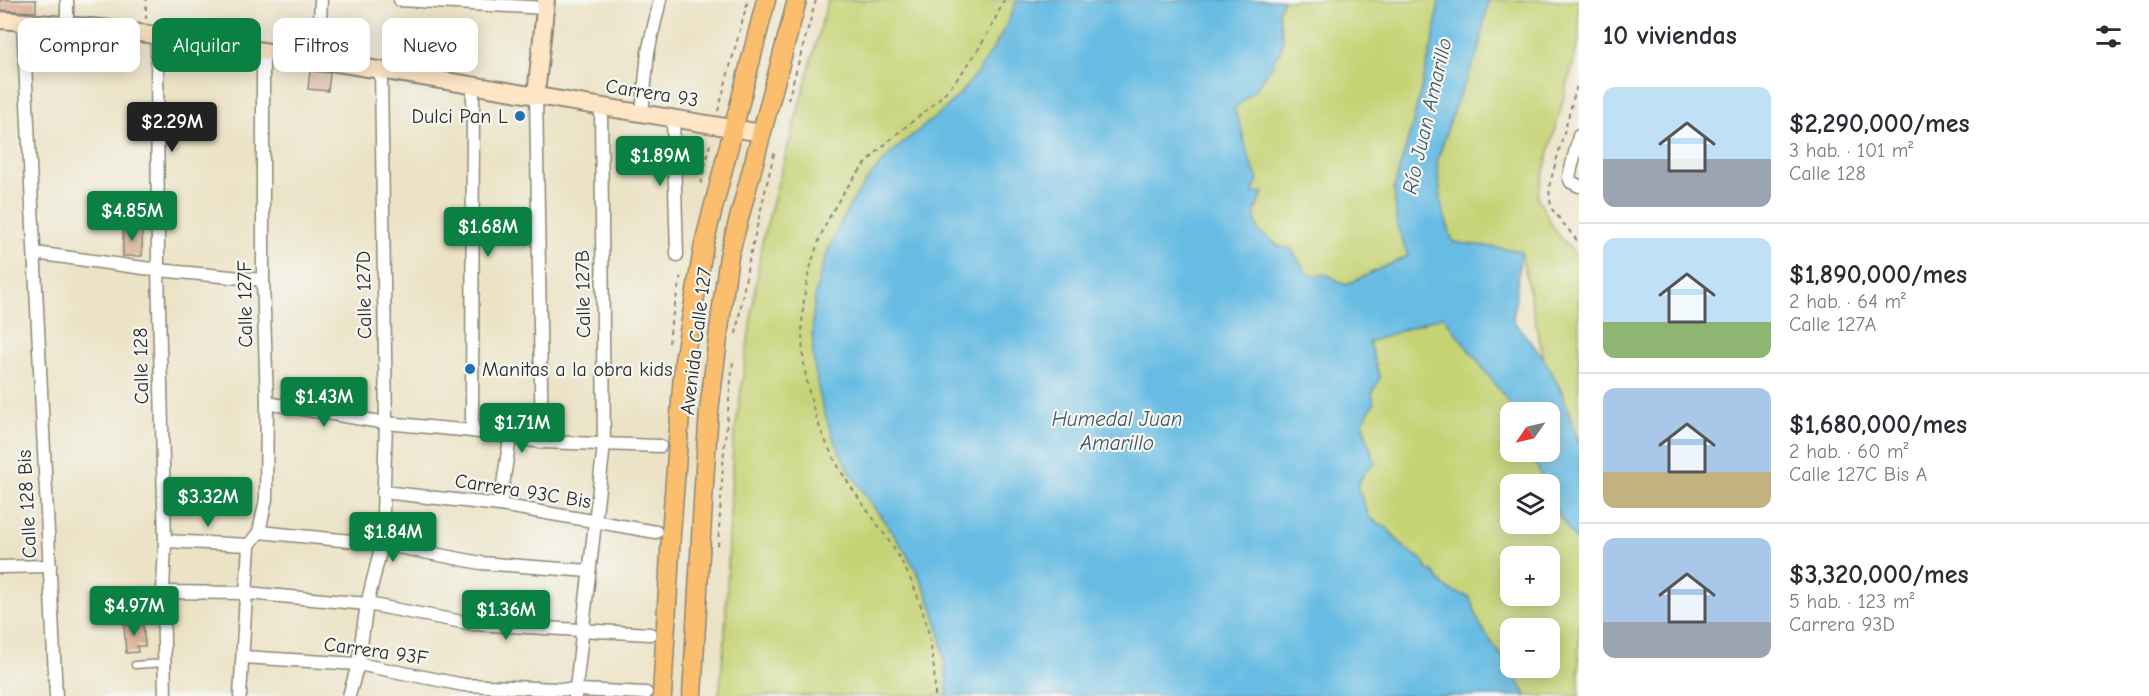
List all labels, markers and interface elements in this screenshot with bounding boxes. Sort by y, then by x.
chip: Comprar [18,18,140,72]
chip: Alquilar [152,18,261,72]
chip: Filtros [273,18,370,72]
chip: Nuevo [382,18,478,72]
icon: filters [2092,20,2125,53]
text: 10 viviendas [1603,21,1737,51]
water label: Río Juan Amarillo [1397,36,1457,196]
street label: Carrera 93 [604,74,700,112]
pin: $2.29M [123,102,221,153]
place label: Dulci Pan L [412,105,508,128]
marker: Dulci Pan L [513,109,527,123]
text: $2,290,000/mes [1789,109,1969,139]
text: $2.29M [141,110,203,133]
icon: home [1651,111,1723,183]
pin: $1.89M [611,136,709,187]
text: 3 hab. · 101 m² [1789,139,1913,162]
text: $1.89M [630,144,690,167]
text: Calle 128 [1789,162,1866,185]
pin: $4.85M [83,191,181,242]
text: $4.85M [101,199,163,222]
pin: $1.68M [439,207,537,258]
text: $1.68M [458,215,518,238]
street label: Calle 127B [571,250,595,338]
street label: Calle 127D [352,251,376,339]
street label: Calle 127F [233,260,257,348]
text: $1,890,000/mes [1789,260,1967,290]
icon: home [1651,262,1723,334]
street label: Avenida Calle 127 [676,265,717,416]
text: 2 hab. · 64 m² [1789,290,1906,313]
text: Calle 127A [1789,313,1876,336]
street label: Calle 128 [129,327,153,405]
place label: Manitas a la obra kids [482,358,673,381]
marker: Manitas a la obra kids [463,362,477,376]
pin: $1.43M [275,377,373,428]
text: $1.43M [295,385,353,408]
north arrow [1500,402,1560,462]
map controls [1500,402,1560,678]
pin: $1.71M [473,403,571,454]
water label: Humedal Juan Amarillo [1052,407,1182,455]
text: $1,680,000/mes [1789,410,1967,440]
text: $1.71M [494,411,550,434]
icon: home [1651,412,1723,484]
text: 2 hab. · 60 m² [1789,440,1909,463]
street label: Calle 128 Bis [13,449,41,559]
text: Calle 127C Bis A [1789,463,1927,486]
street label: Carrera 93C Bis [453,469,593,513]
button: layers [1500,474,1560,534]
pin: $3.32M [159,477,257,528]
text: $3.32M [177,485,239,508]
pin: $1.84M [344,512,442,563]
text: $1.84M [363,520,423,543]
button: + [1500,546,1560,606]
text: $3,320,000/mes [1789,560,1969,590]
icon: home [1651,562,1723,634]
pin: $4.97M [85,586,183,637]
pin: $1.36M [457,590,555,641]
text: 5 hab. · 123 m² [1789,590,1914,613]
text: $4.97M [104,594,164,617]
text: $1.36M [476,598,536,621]
text: Carrera 93D [1789,613,1895,636]
button: − [1500,618,1560,678]
street label: Carrera 93F [322,632,430,670]

